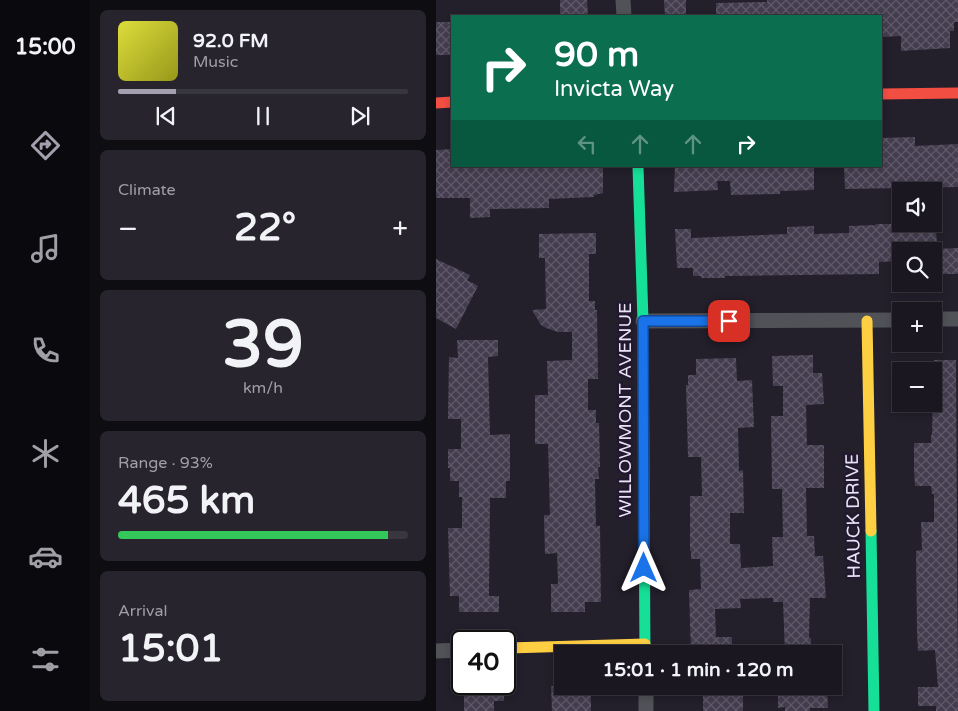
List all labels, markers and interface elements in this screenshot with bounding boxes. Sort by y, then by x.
text: 92.0 FM [193,30,269,52]
text: 15:00 [15,34,75,60]
text: 90 m [554,34,639,76]
icon: right [471,35,536,100]
text: Music [193,52,238,72]
text: Invicta Way [554,76,674,102]
icon: previous [152,102,180,130]
icon: pause [249,102,277,130]
icon: next [346,102,374,130]
icon: directions [28,128,63,163]
icon: left [573,130,601,158]
icon: ahead [626,130,654,158]
icon: ahead [679,130,707,158]
icon: right [732,130,760,158]
text: Climate [118,180,176,200]
map controls [892,182,942,412]
button: sound [892,182,942,232]
text: 22° [234,205,296,251]
text: − [118,212,138,246]
text: + [392,212,408,246]
icon: music [28,231,63,266]
button: search [892,242,942,292]
pin [708,300,750,342]
street label: WILLOWMONT AVENUE [614,302,636,518]
button: + [892,302,942,352]
text: 39 [222,306,304,385]
icon: arrive [715,307,743,335]
icon: phone [28,333,63,368]
button: − [892,362,942,412]
text: km/h [243,378,283,398]
icon: climate [28,436,63,471]
text: Range · 93% [118,453,213,473]
street label: HAUCK DRIVE [841,453,865,579]
text: 465 km [118,478,255,524]
icon: car [28,539,63,574]
position arrow [617,541,669,593]
text: Arrival [118,601,167,621]
text: 15:01 [118,626,223,672]
speed limit sign: 40 [451,630,516,695]
icon: filters [28,642,63,677]
text: 15:01 · 1 min · 120 m [602,659,794,681]

